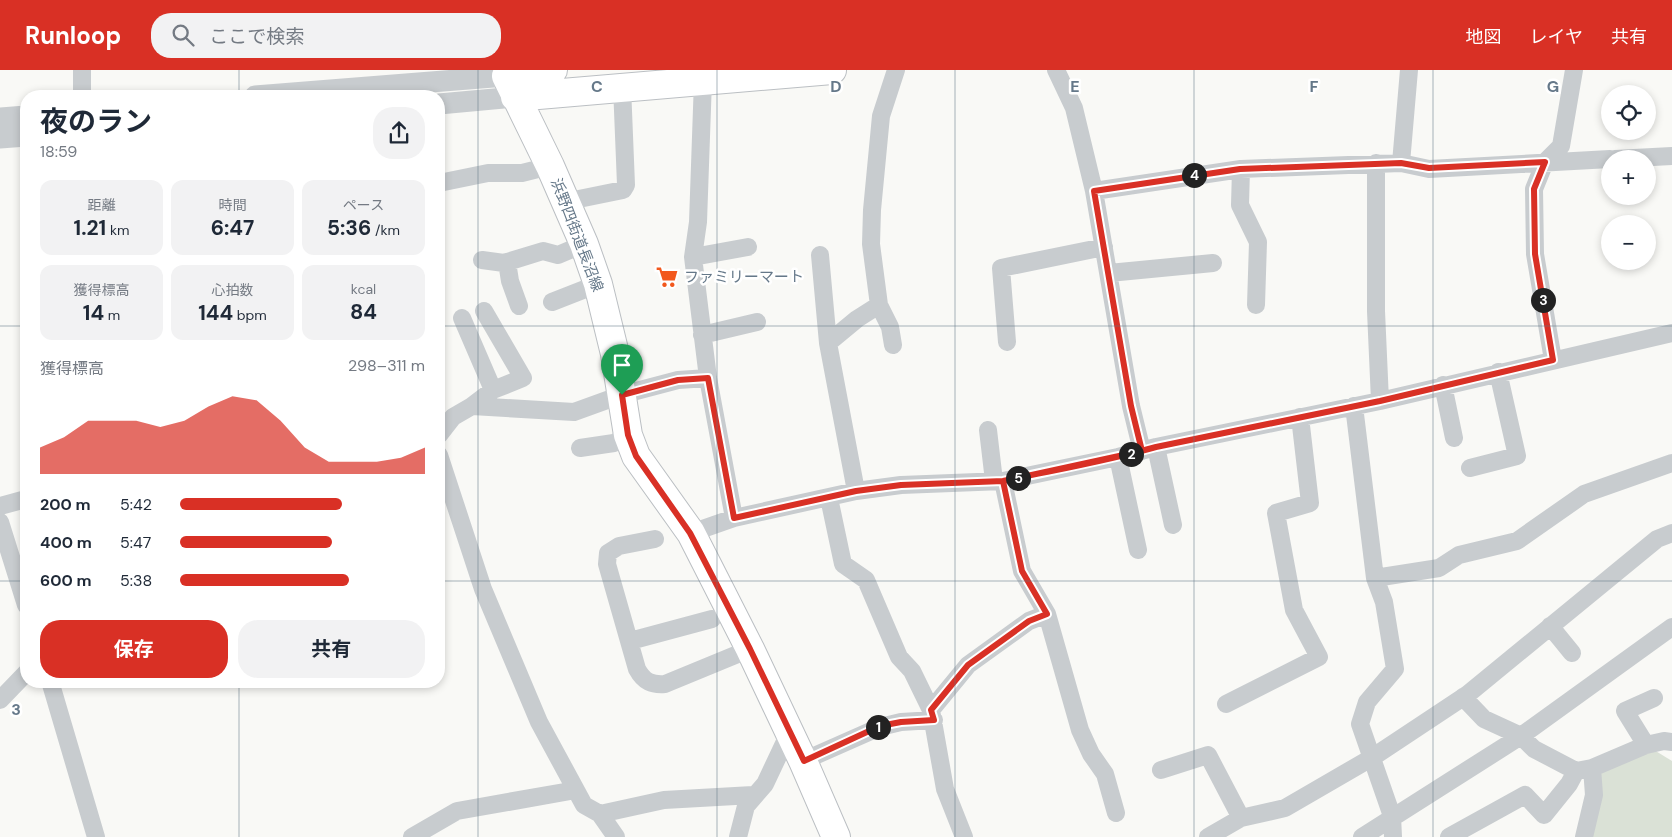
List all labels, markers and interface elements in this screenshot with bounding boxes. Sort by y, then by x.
search box [151,13,501,58]
text: Runloop [25,20,121,51]
icon: search [169,21,197,49]
text: ここで検索 [209,24,304,49]
text: 地図 [1466,25,1502,49]
text: レイヤ [1530,25,1583,49]
text: 共有 [1611,25,1647,49]
text: C [591,76,603,97]
text: D [830,76,842,97]
text: E [1070,76,1080,97]
text: F [1310,76,1319,97]
text: G [1547,76,1559,97]
map controls [1601,85,1656,270]
button: locate [1601,85,1656,140]
text: 夜のラン [40,103,152,140]
button: share [373,107,425,159]
text: 18:59 [40,141,77,162]
button: + [1601,150,1656,205]
pin: 4 [1182,162,1206,188]
text: 4 [1190,166,1199,184]
street label: 浜野四街道長沼線 [546,175,608,295]
text: 距離 [88,196,116,214]
text: 時間 [219,196,247,214]
text: ペース [343,196,384,214]
text: 1.21 [74,214,106,242]
text: 6:47 [211,214,254,242]
text: 5:36 [327,214,371,242]
button: − [1601,215,1656,270]
text: km [106,221,129,239]
text: /km [371,221,400,239]
supermarket icon: ファミリーマート [654,264,680,290]
place label: ファミリーマート [684,267,804,287]
text: kcal [351,280,376,298]
text: 獲得標高 [74,281,130,299]
text: 心拍数 [212,281,254,299]
pin: 3 [1530,288,1556,312]
text: 3 [1539,291,1548,309]
text: 84 [350,298,377,326]
text: 14 [83,299,104,327]
text: 144 [198,299,233,327]
text: m [104,306,120,324]
text: bpm [233,306,267,324]
pin [601,344,643,395]
icon: arrive [608,351,636,379]
text: 298–311 m [348,355,425,376]
text: 獲得標高 [40,358,104,379]
pin: 2 [1118,442,1144,466]
text: 2 [1127,445,1136,463]
pin: 5 [1006,466,1030,490]
text: 5 [1014,469,1023,487]
text: 200 m [40,494,91,515]
text: 5:42 [120,494,152,515]
text: 400 m [40,532,92,553]
text: 5:47 [120,532,151,553]
text: 600 m [40,570,92,591]
text: 5:38 [120,570,152,591]
button: 保存 [40,620,228,678]
button: 共有 [238,620,425,678]
text: 3 [11,699,21,720]
pin: 1 [866,714,890,740]
text: 1 [876,718,881,736]

